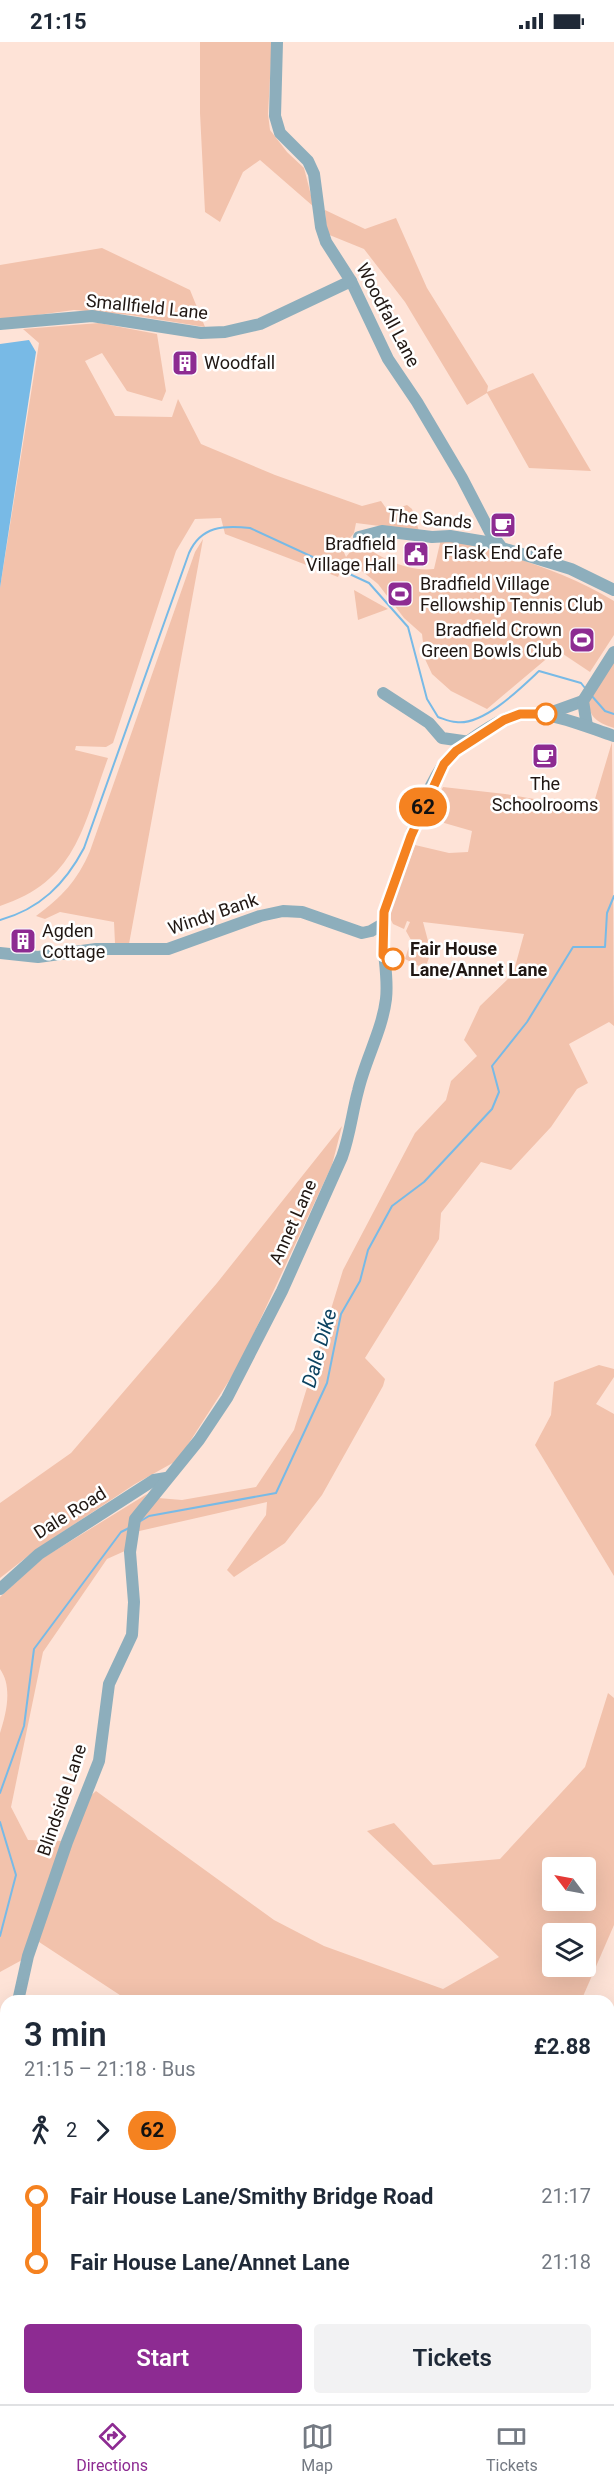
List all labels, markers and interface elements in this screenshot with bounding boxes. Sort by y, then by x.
text: 21:15 [30,9,87,34]
street label: Woodfall Lane [352,259,425,370]
street label: Smallfield Lane [85,290,209,323]
building icon: Woodfall [170,348,200,378]
place label: Woodfall [204,352,275,373]
street label: The Sands [387,504,473,533]
cafe icon: Flask End Cafe [488,510,518,540]
place label: Bradfield Village Hall [306,533,396,575]
public building icon: Bradfield Village Hall [401,539,431,569]
place label: Flask End Cafe [444,542,562,563]
place label: Bradfield Village Fellowship Tennis Club [420,573,603,615]
sports icon: Bradfield Village Fellowship Tennis Club [385,579,415,609]
place label: Bradfield Crown Green Bowls Club [421,619,562,661]
sports icon: Bradfield Crown Green Bowls Club [567,625,597,655]
unlabelled marker [535,703,557,725]
cafe icon: The Schoolrooms [530,741,560,771]
place label: The Schoolrooms [492,773,598,815]
line badge: 62 [396,788,450,826]
text: 62 [411,795,435,819]
street label: Windy Bank [165,888,261,939]
place label: Agden Cottage [42,920,105,962]
building icon: Agden Cottage [8,926,38,956]
place label: Fair House Lane/Annet Lane [410,938,548,980]
marker: Fair House Lane/Annet Lane [382,948,404,970]
street label: Annet Lane [265,1176,321,1267]
water label: Dale Dike [296,1306,342,1390]
street label: Dale Road [30,1482,110,1543]
street label: Blindside Lane [33,1741,90,1859]
north arrow [542,1857,596,1911]
map controls [542,1857,596,1977]
button: layers [542,1923,596,1977]
text: 3 min [24,2015,107,2054]
text: £2.88 [534,2034,591,2059]
text: 21:15 – 21:18 · Bus [24,2057,196,2081]
icon: walk [24,2114,57,2147]
icon: forward [86,2114,119,2147]
text: 2 [66,2118,77,2142]
text: 62 [140,2118,164,2142]
text: Fair House Lane/Smithy Bridge Road [70,2184,433,2209]
text: 21:17 [541,2184,591,2208]
text: Fair House Lane/Annet Lane [70,2250,350,2275]
text: 21:18 [541,2250,591,2274]
button: Start [24,2324,302,2393]
button: Tickets [314,2324,591,2393]
tab: Directions [76,2420,148,2475]
tab: Map [301,2420,334,2475]
tab: Tickets [486,2420,538,2475]

